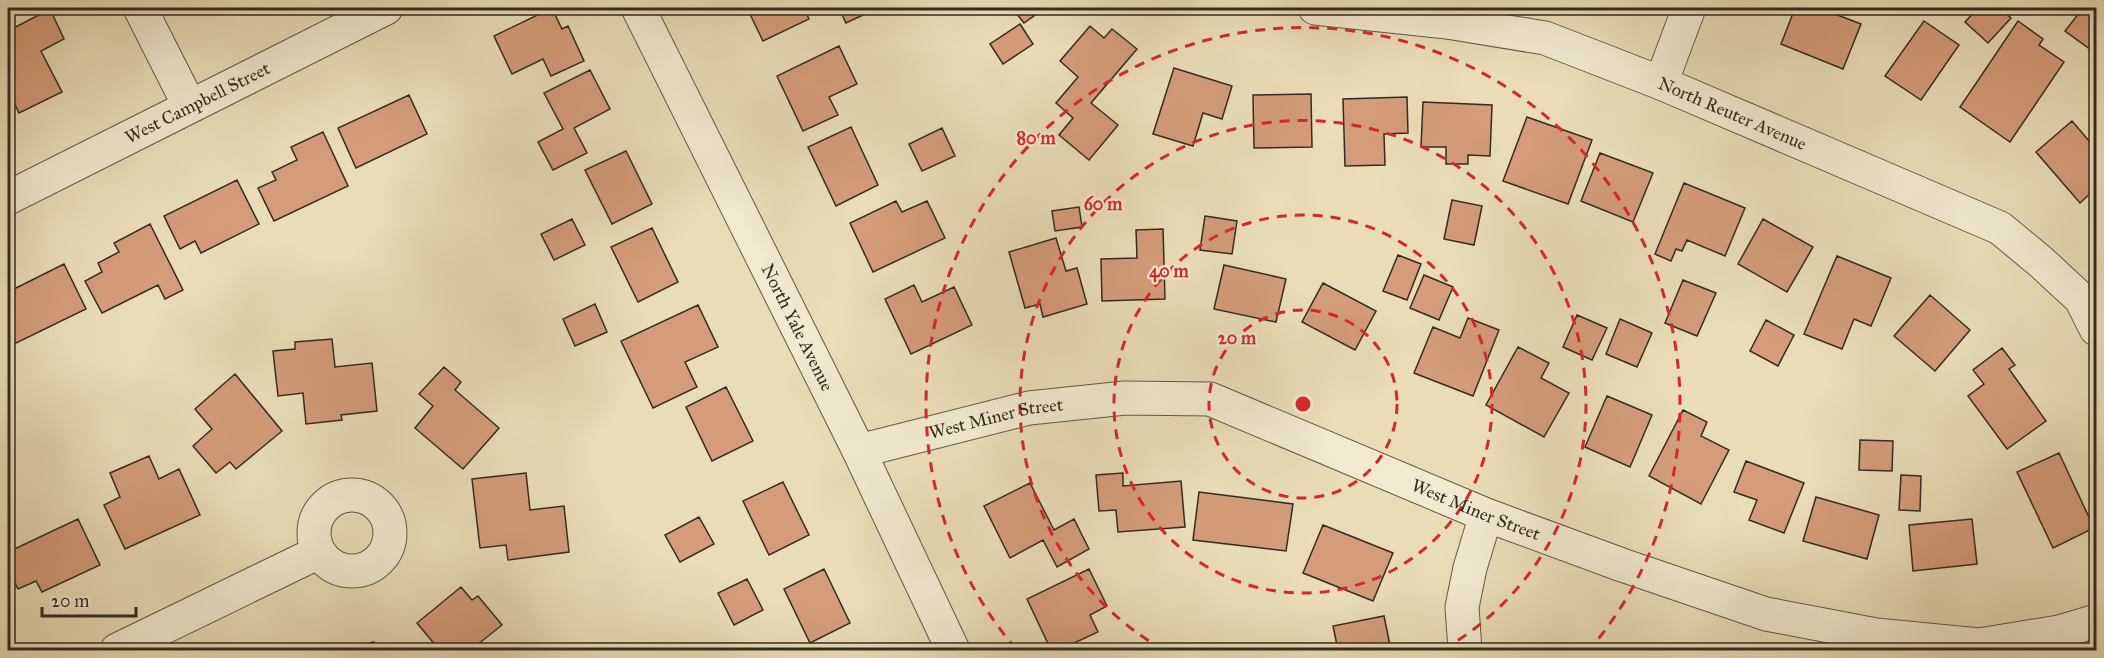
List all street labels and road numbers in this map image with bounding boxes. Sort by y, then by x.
street label: West Campbell Street [121,57,274,148]
street label: North Reuter Avenue [1655,72,1810,155]
street label: North Yale Avenue [756,260,838,395]
street label: West Miner Street [927,393,1065,444]
street label: West Miner Street [1408,474,1544,545]

